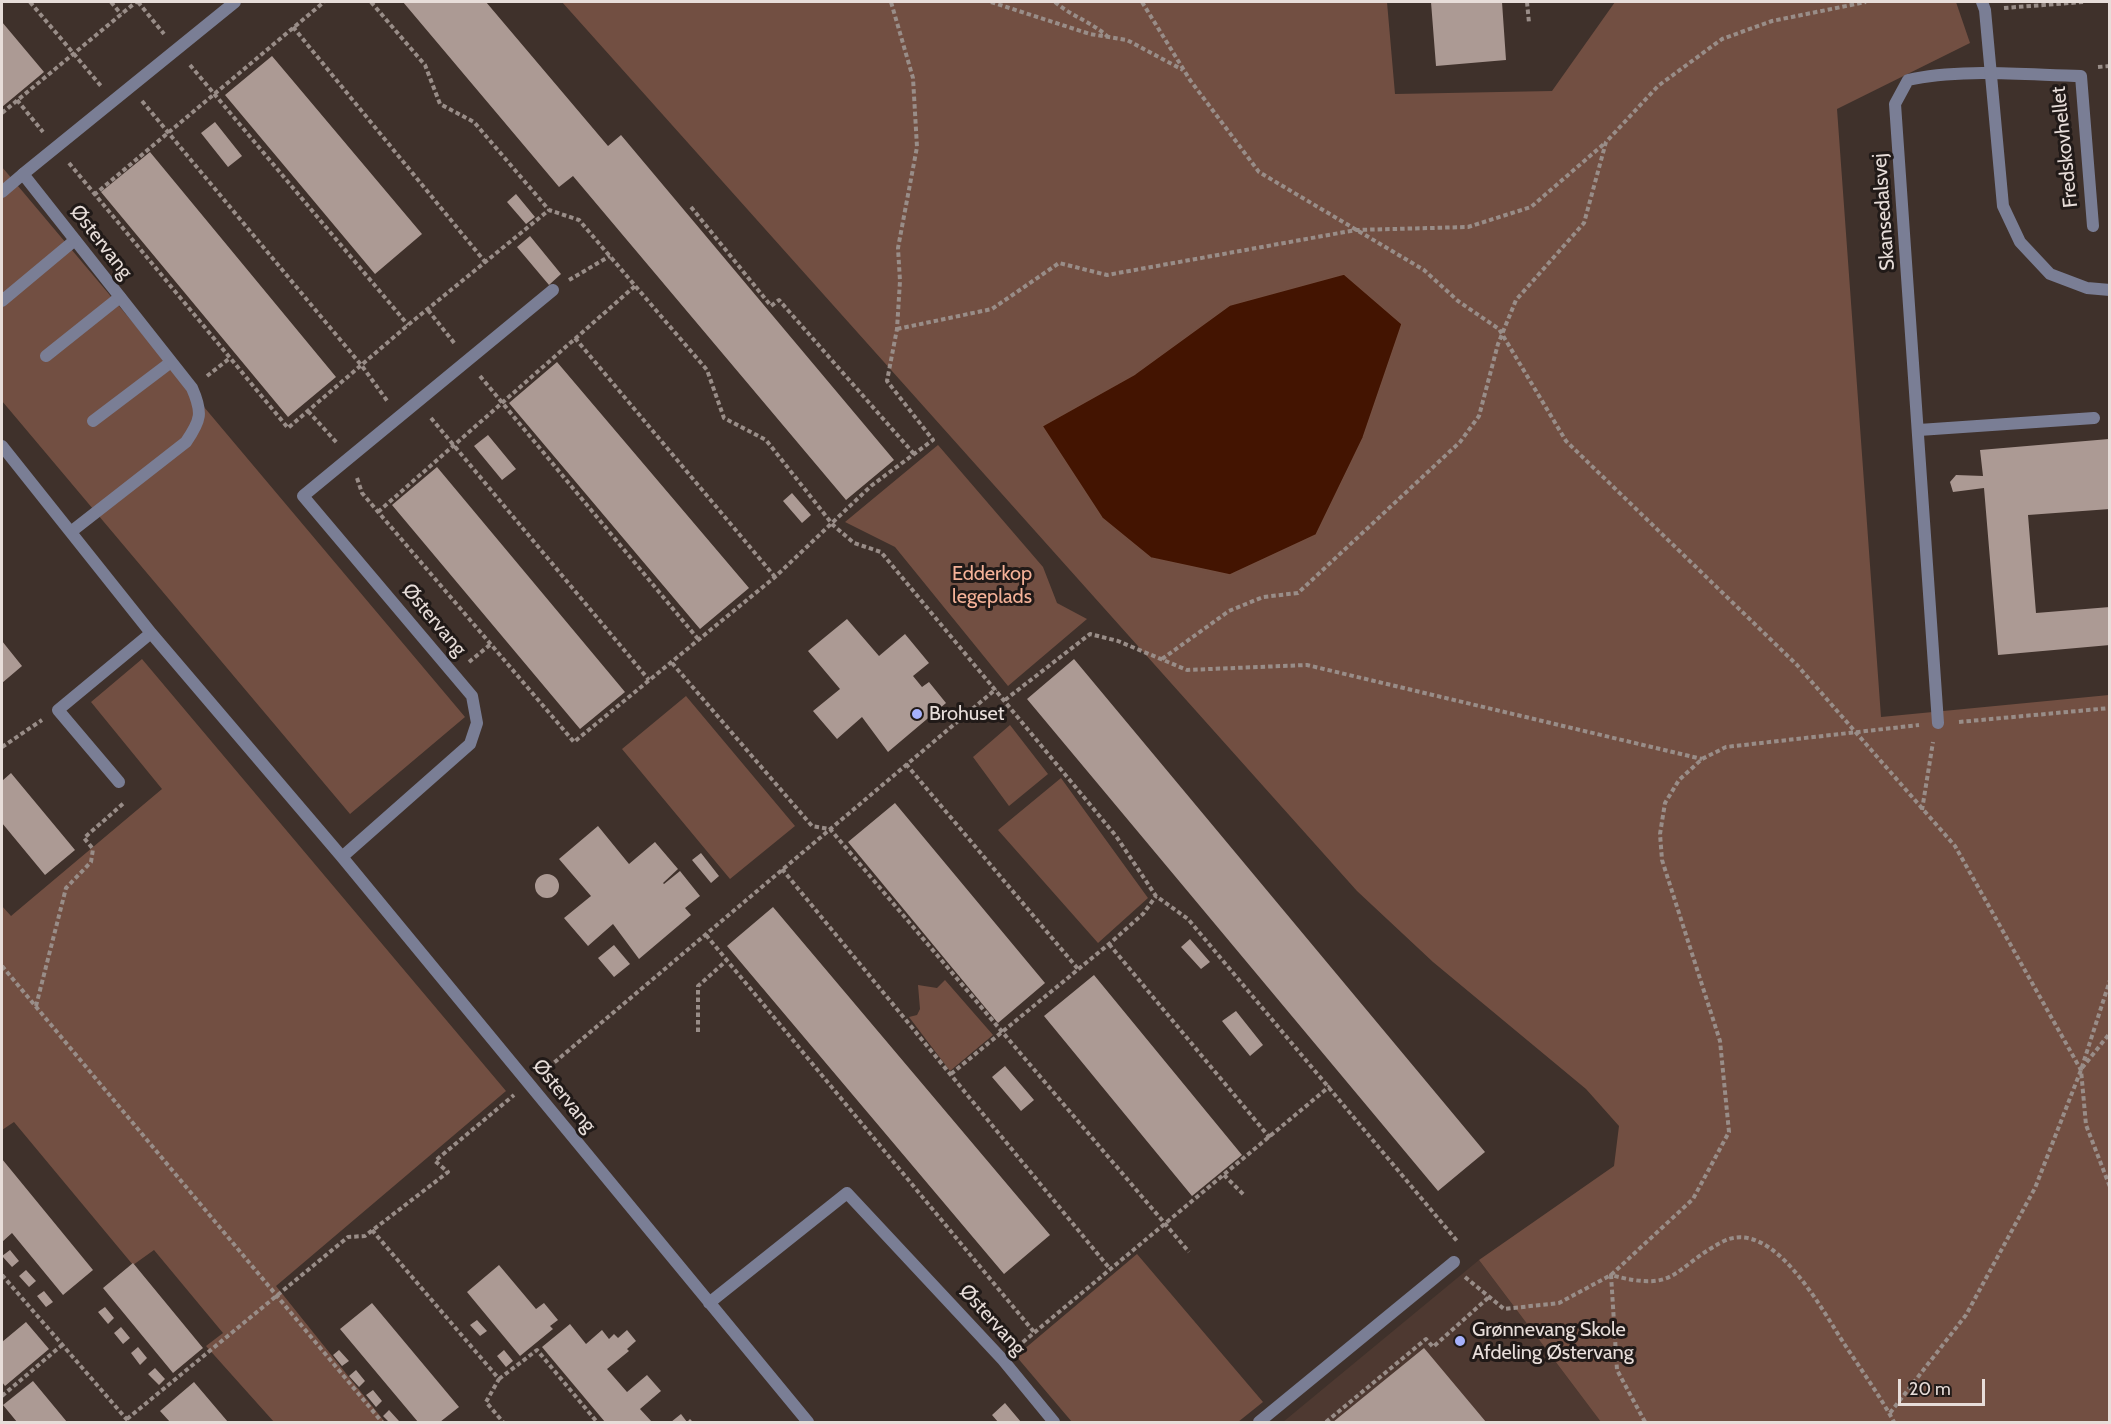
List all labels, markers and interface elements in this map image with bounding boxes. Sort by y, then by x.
street label: Fredskovhellet [2047,85,2083,209]
street label: Skansedalsvej [1868,153,1900,271]
street label: Østervang [65,200,137,284]
park label: Edderkop legeplads [952,562,1032,609]
street label: Østervang [397,579,471,661]
place label: Brohuset [929,702,1004,726]
marker: Brohuset [910,707,924,721]
street label: Østervang [527,1055,601,1137]
street label: Østervang [954,1280,1030,1360]
place label: Grønnevang Skole Afdeling Østervang [1472,1318,1634,1365]
marker: Grønnevang Skole Afdeling Østervang [1453,1334,1467,1348]
scale bar [1901,1367,1988,1405]
text: 20 m [1909,1378,1951,1400]

